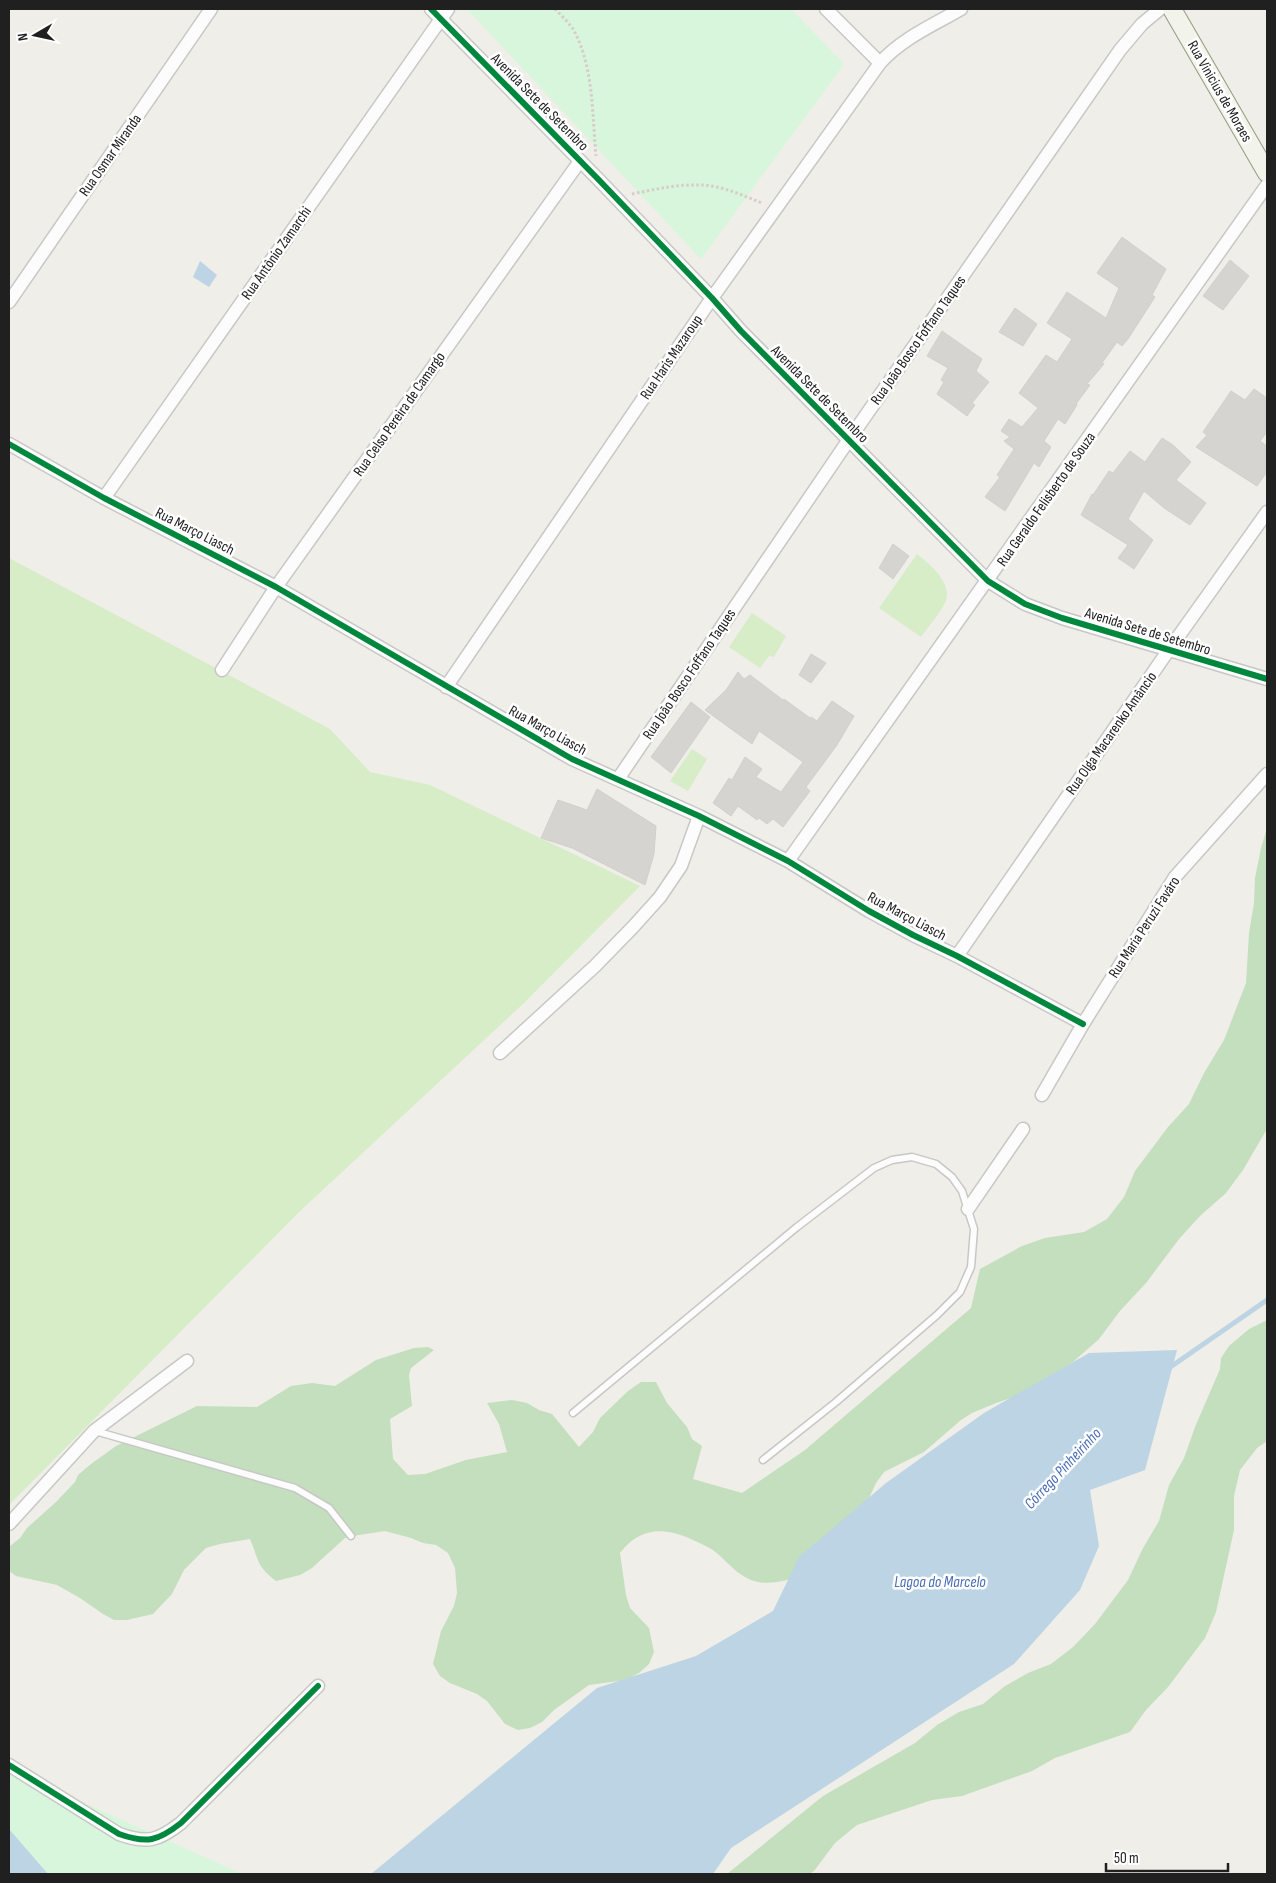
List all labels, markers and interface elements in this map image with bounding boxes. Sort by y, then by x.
north arrow [10,10,60,60]
text: N [14,32,32,42]
street label: Rua Vinicius de Moraes [1183,37,1256,145]
street label: Avenida Sete de Setembro [486,49,593,155]
street label: Rua Osmar Miranda [75,110,146,200]
street label: Rua Antônio Zamarchi [237,203,316,304]
street label: Rua João Bosco Foffano Taques [867,272,970,409]
street label: Rua Haris Mazaroup [636,311,707,403]
street label: Avenida Sete de Setembro [766,341,873,447]
street label: Rua Celso Pereira de Camargo [349,348,450,480]
street label: Rua Geraldo Felisberto de Souza [993,428,1100,570]
street label: Rua Março Liasch [152,503,238,560]
street label: Avenida Sete de Setembro [1082,603,1213,660]
street label: Rua João Bosco Foffano Taques [639,605,740,743]
street label: Rua Olga Macarenko Amâncio [1062,668,1161,799]
street label: Rua Março Liasch [505,701,590,760]
street label: Rua Maria Peruzi Faváro [1104,873,1184,982]
street label: Rua Março Liasch [864,888,949,945]
water label: Córrego Pinheirinho [1021,1424,1106,1513]
water label: Lagoa do Marcelo [894,1573,986,1592]
scale bar [1106,1840,1228,1872]
text: 50 m [1114,1849,1139,1868]

